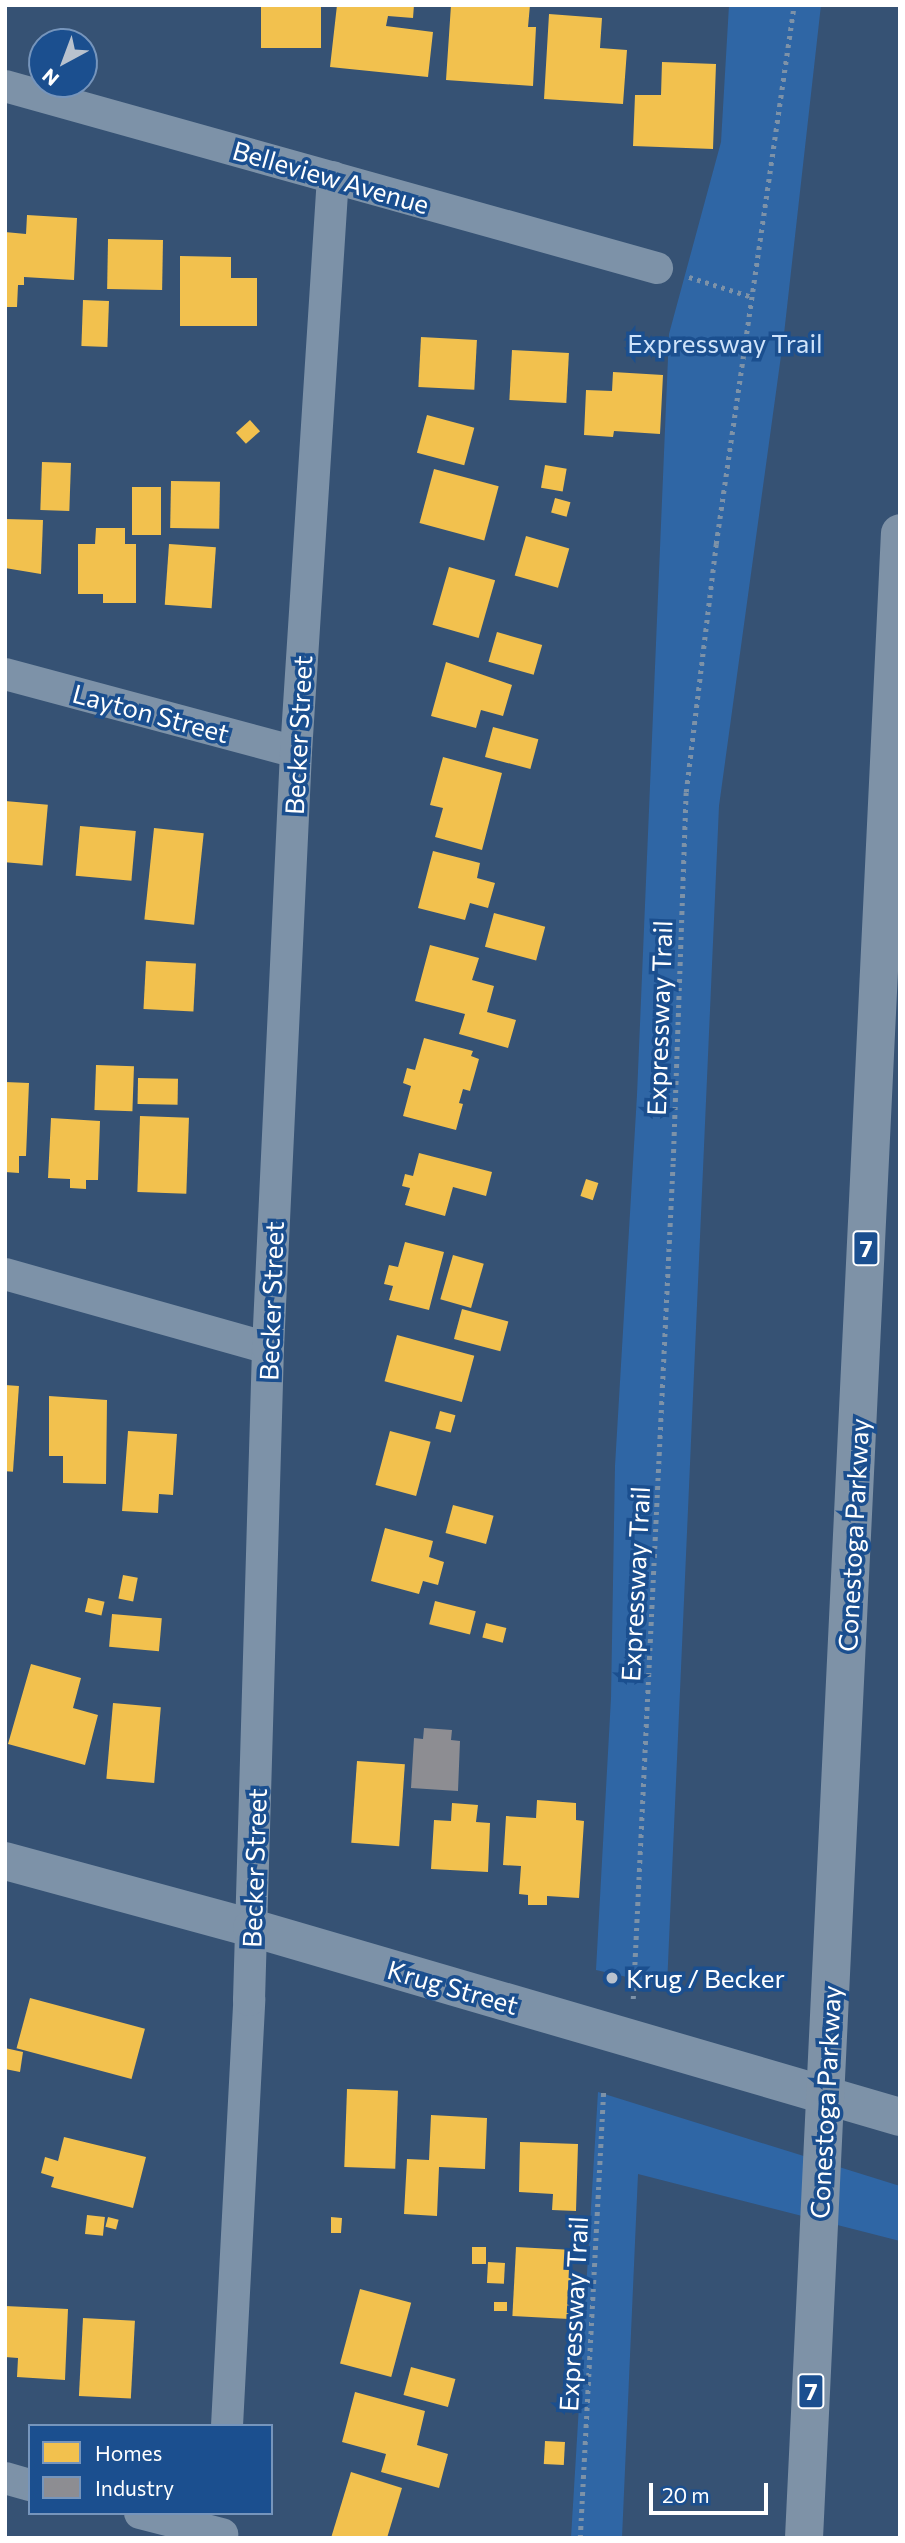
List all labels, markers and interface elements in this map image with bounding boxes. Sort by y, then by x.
north arrow [28,28,98,98]
text: N [37,64,63,91]
street label: Belleview Avenue [229,134,433,220]
park label: Expressway Trail [627,327,823,359]
street label: Becker Street [278,655,318,815]
street label: Layton Street [69,677,233,749]
street label: Expressway Trail [640,920,678,1116]
street label: Becker Street [253,1221,289,1381]
road number: 7 [852,1228,880,1268]
street label: Conestoga Parkway [831,1417,875,1653]
street label: Expressway Trail [614,1486,656,1682]
street label: Becker Street [236,1788,272,1948]
street label: Krug Street [384,1953,522,2021]
place label: Krug / Becker [626,1962,785,1994]
marker: Krug / Becker [604,1970,620,1986]
street label: Conestoga Parkway [803,1984,847,2220]
street label: Expressway Trail [552,2216,594,2412]
road number: 7 [797,2370,825,2412]
legend [28,2424,273,2515]
text: Homes [95,2440,162,2465]
scale bar [653,2470,772,2514]
text: Industry [95,2475,174,2500]
text: 20 m [662,2482,710,2507]

